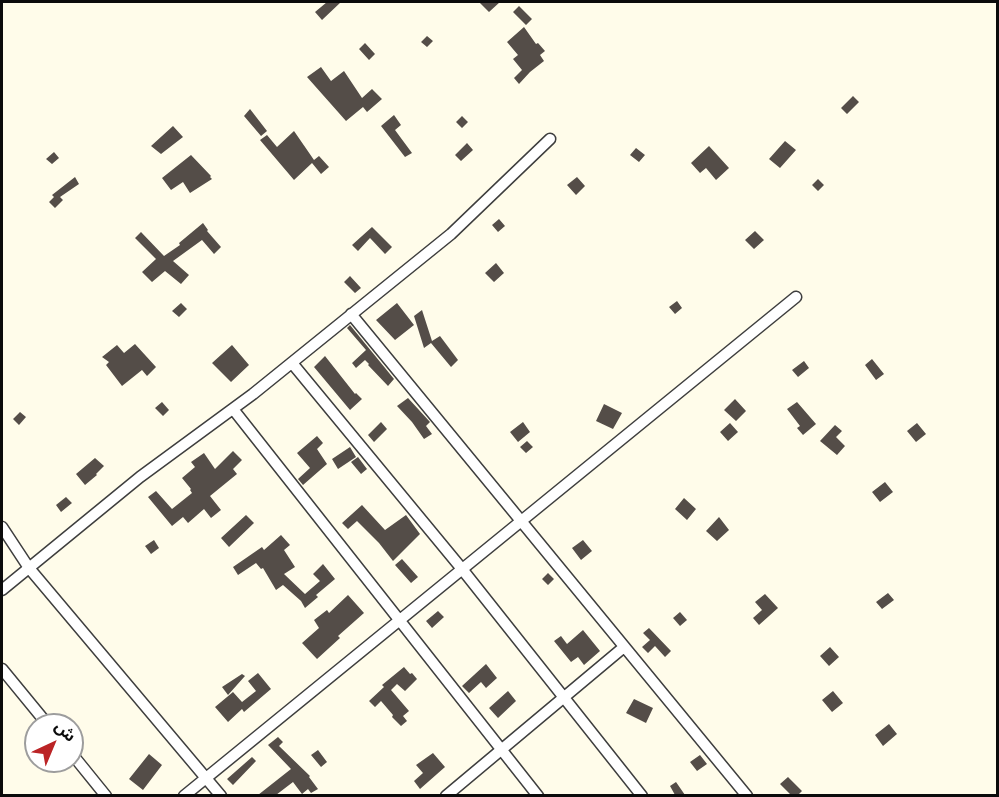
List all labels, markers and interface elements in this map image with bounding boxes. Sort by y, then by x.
north arrow [24,713,84,773]
text: ش [52,717,79,745]

